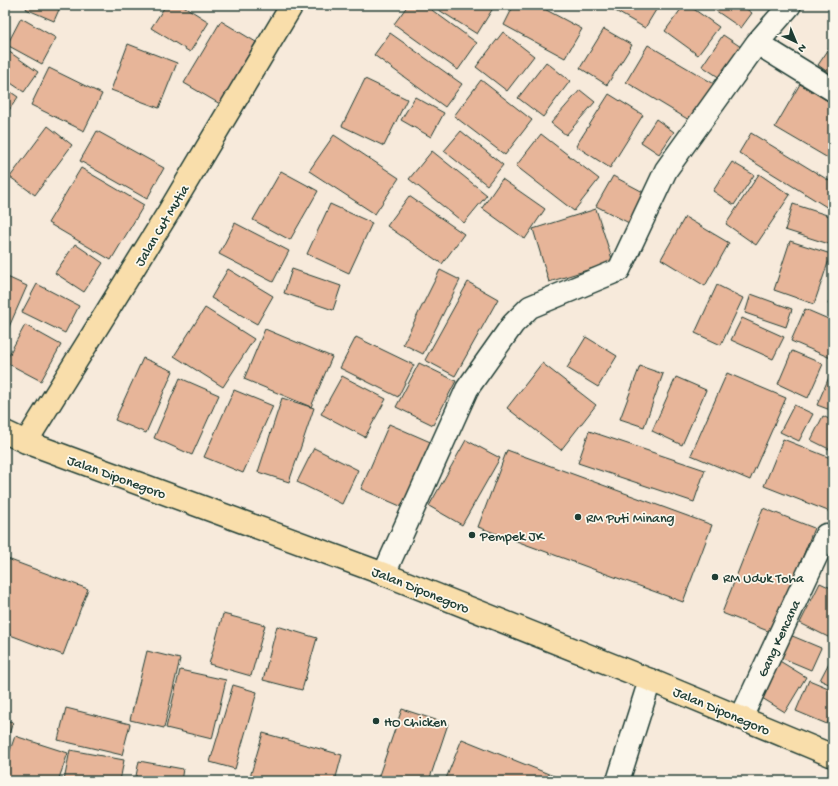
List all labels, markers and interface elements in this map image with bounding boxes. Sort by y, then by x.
north arrow [776,22,816,62]
text: N [795,41,808,55]
street label: Jalan Cut Mutia [132,181,195,270]
street label: Jalan Diponegoro [65,453,168,504]
place label: RM Puti Minang [586,511,675,528]
marker: RM Puti Minang [573,512,583,522]
place label: Pempek JK [479,529,545,546]
marker: Pempek JK [467,530,477,540]
street label: Jalan Diponegoro [369,564,471,619]
place label: RM Uduk Toha [723,571,805,588]
marker: RM Uduk Toha [710,572,720,582]
street label: Gang Kencana [755,597,806,680]
street label: Jalan Diponegoro [670,684,772,740]
place label: HO Chicken [384,715,447,732]
marker: HO Chicken [371,716,381,726]

